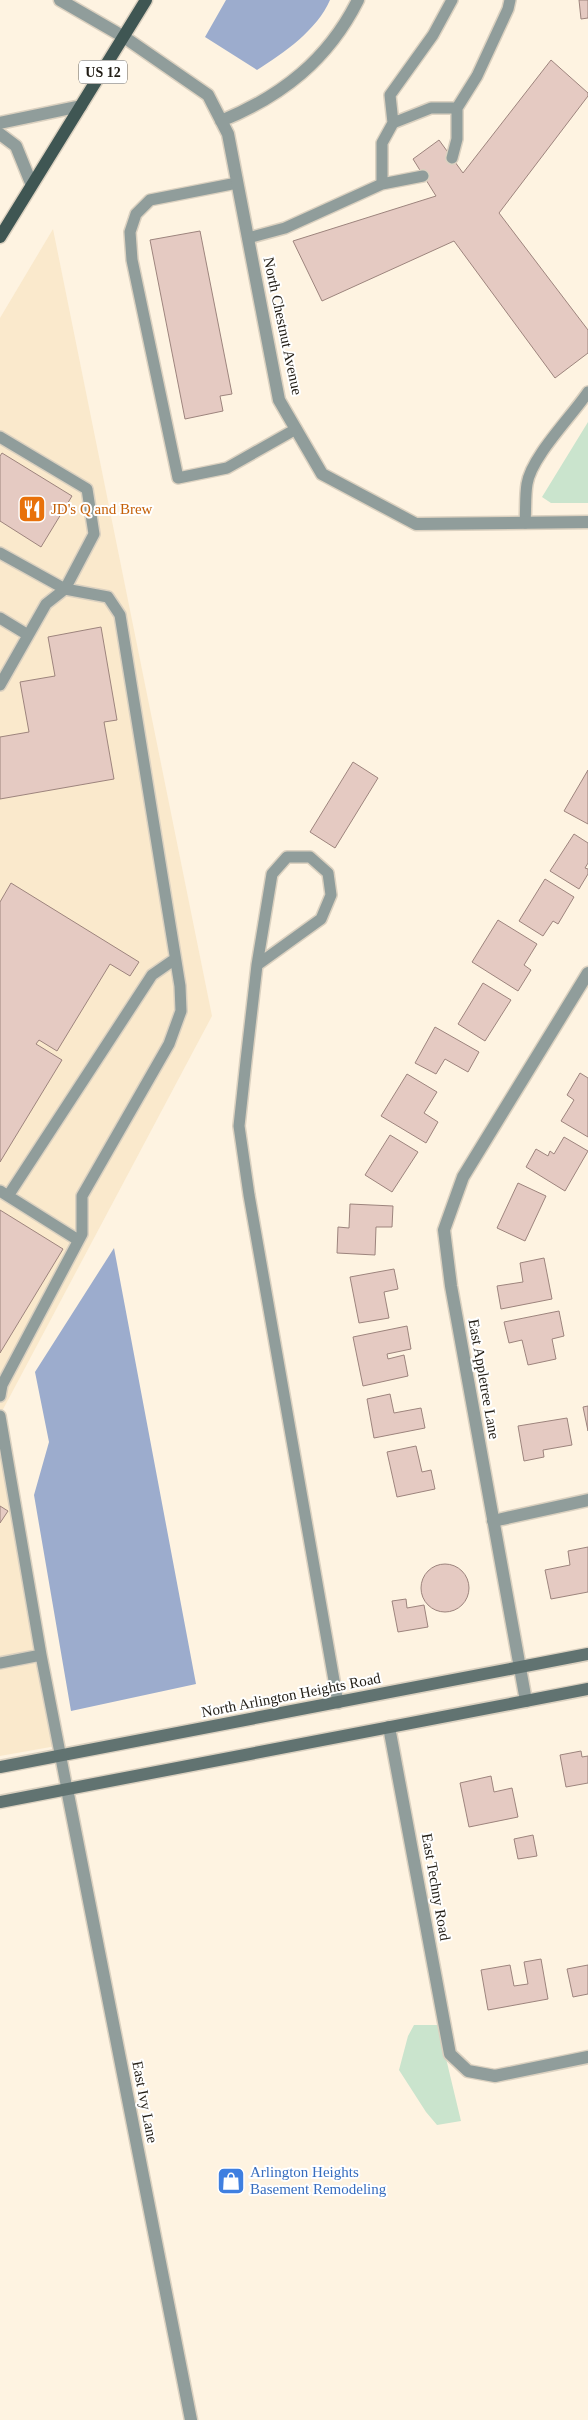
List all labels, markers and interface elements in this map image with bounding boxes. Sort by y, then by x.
road number: US 12 [79,61,127,84]
street label: North Chestnut Avenue [261,256,306,397]
restaurant icon: JD's Q and Brew [17,494,47,524]
place label: JD's Q and Brew [51,501,153,517]
street label: East Appletree Lane [466,1318,502,1441]
street label: North Arlington Heights Road [200,1670,382,1720]
street label: East Techny Road [419,1832,453,1942]
street label: East Ivy Lane [129,2060,161,2145]
place label: Arlington Heights Basement Remodeling [250,2164,387,2197]
shop icon: Arlington Heights Basement Remodeling [216,2166,246,2196]

